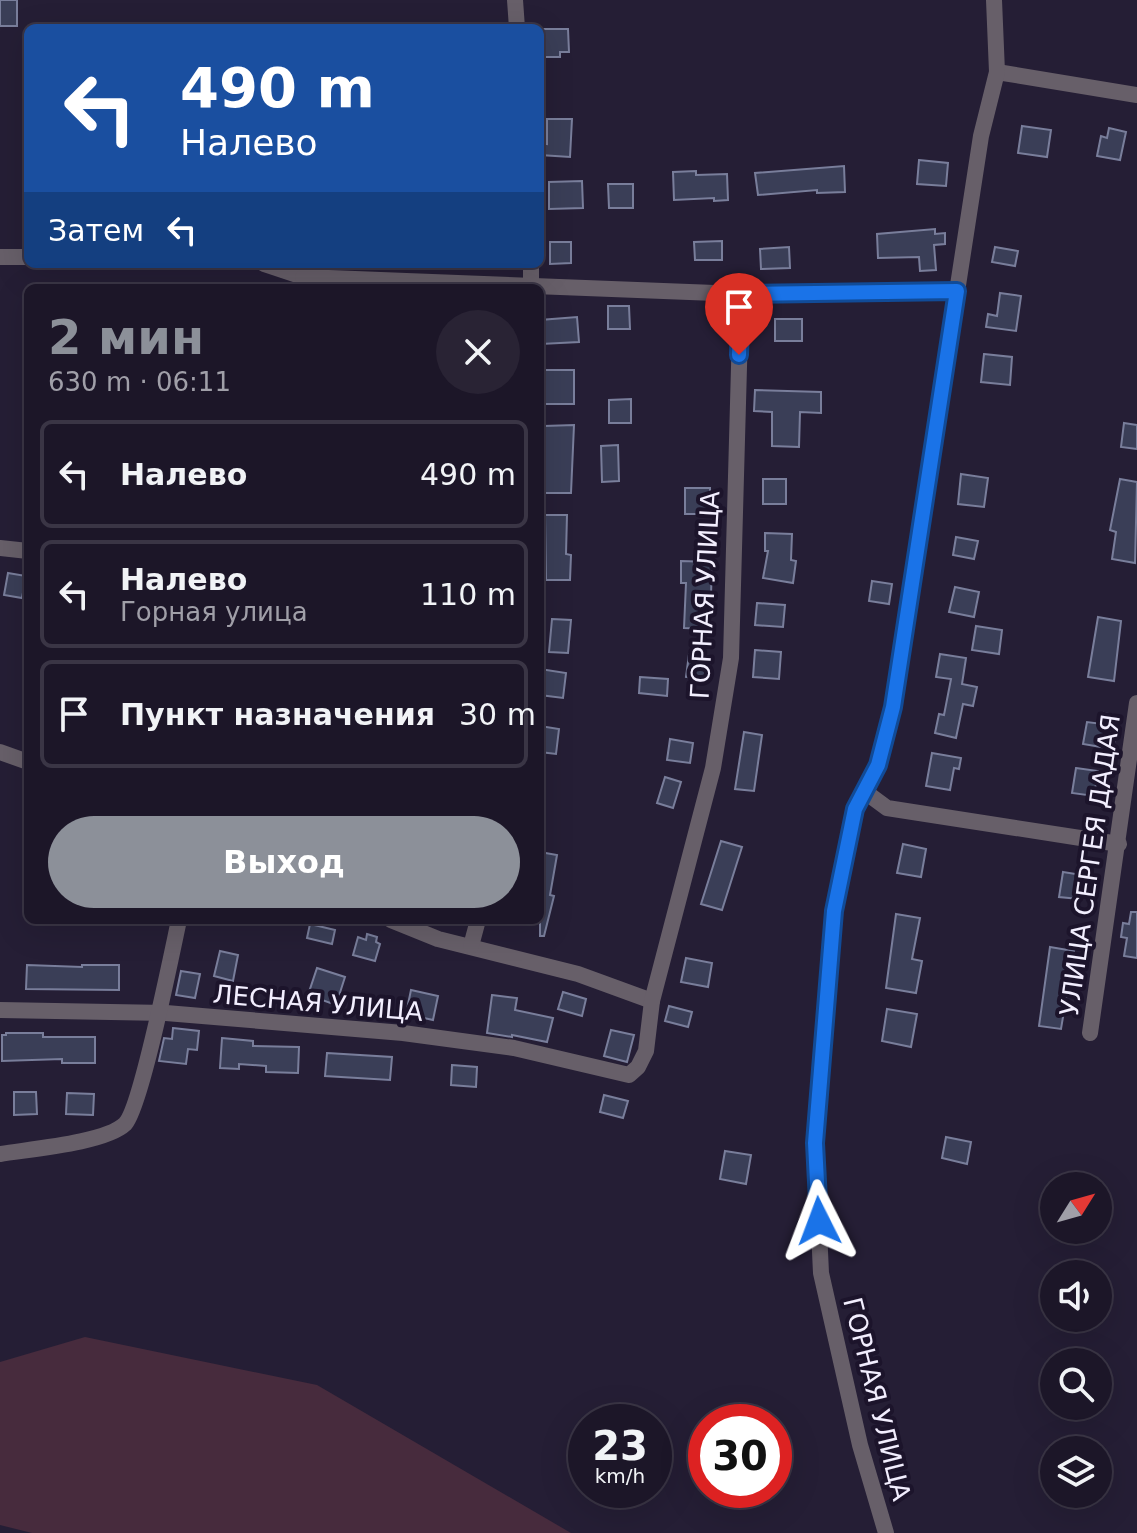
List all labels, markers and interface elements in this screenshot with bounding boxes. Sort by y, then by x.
text: 490 m [180,55,375,120]
icon: left [48,56,152,160]
text: Налево [180,122,318,163]
icon: left [160,208,204,252]
text: Затем [48,213,144,248]
pin [705,273,773,355]
icon: arrive [717,285,761,329]
text: 2 мин [48,309,204,365]
button: close [436,310,520,394]
text: 630 m · 06:11 [48,367,231,397]
icon: left [52,452,96,496]
text: Налево [120,457,247,492]
text: 490 m [420,457,516,492]
street label: ГОРНАЯ УЛИЦА [685,490,725,700]
text: Налево [120,562,247,597]
icon: left [52,572,96,616]
text: 110 m [420,577,516,612]
text: Горная улица [120,597,308,627]
icon: arrive [52,692,96,736]
text: Пункт назначения [120,697,435,732]
text: 30 m [459,697,536,732]
street label: УЛИЦА СЕРГЕЯ ДАДАЯ [1054,712,1126,1018]
button: Выход [48,816,520,908]
street label: ЛЕСНАЯ УЛИЦА [212,979,424,1027]
north arrow [1040,1172,1112,1244]
map controls [1040,1172,1112,1508]
position arrow [777,1179,861,1263]
button: sound [1040,1260,1112,1332]
street label: ГОРНАЯ УЛИЦА [837,1294,917,1504]
button: search [1040,1348,1112,1420]
speed limit sign: 30 [688,1404,792,1508]
text: 23 [592,1423,648,1469]
button: layers [1040,1436,1112,1508]
text: km/h [595,1464,645,1488]

